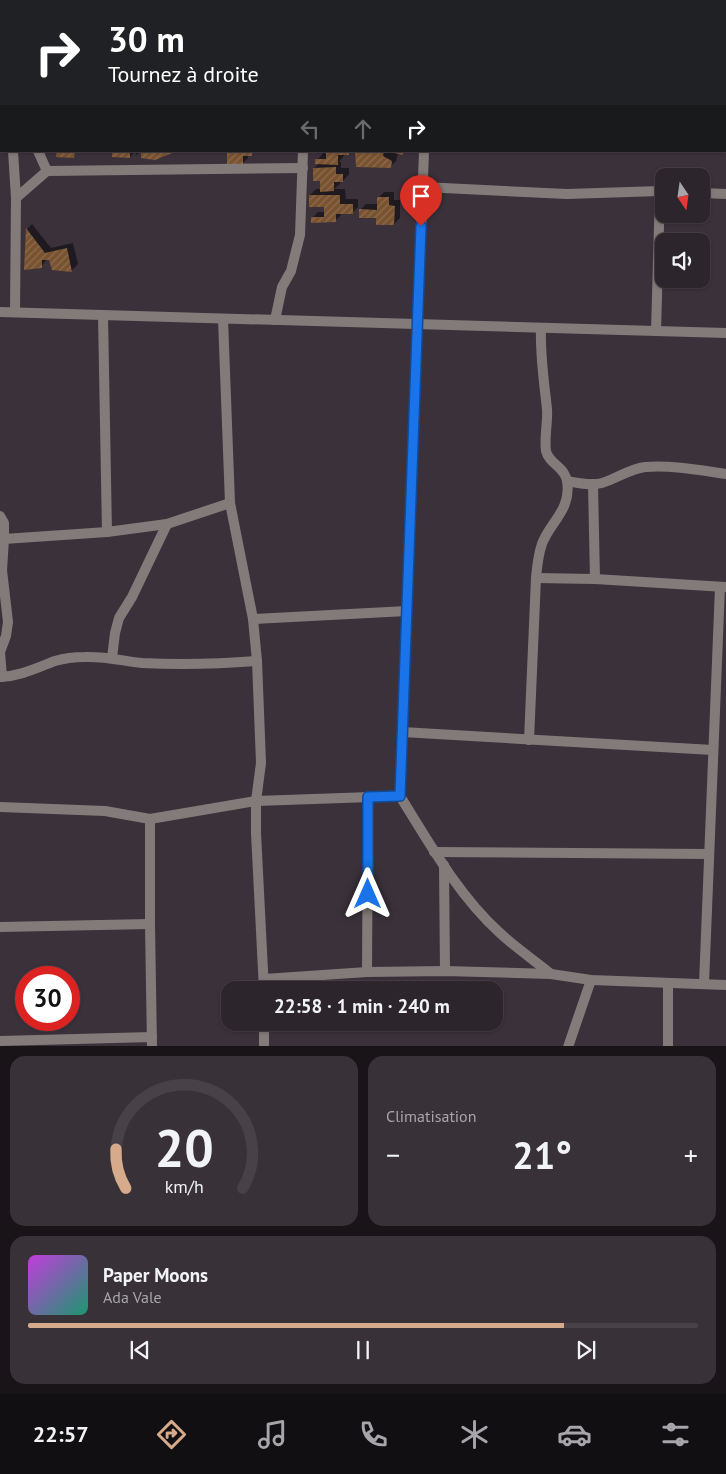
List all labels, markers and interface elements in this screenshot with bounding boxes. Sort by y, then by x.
text: 30 m [108,16,185,62]
icon: right [25,20,90,85]
text: Tournez à droite [108,60,259,88]
icon: left [296,115,324,143]
icon: ahead [349,115,377,143]
icon: right [402,115,430,143]
north arrow [655,168,710,222]
map controls [655,168,710,288]
pin [400,175,442,226]
icon: arrive [407,182,435,210]
button: sound [655,233,710,288]
position arrow [341,867,393,919]
speed limit sign: 30 [15,966,80,1031]
text: 22:58 · 1 min · 240 m [274,994,450,1018]
text: Climatisation [386,1106,476,1126]
text: 20 [155,1114,213,1181]
text: 21° [512,1130,572,1179]
text: − [386,1136,400,1173]
text: + [684,1136,698,1173]
text: km/h [164,1175,204,1198]
text: Paper Moons [103,1263,208,1287]
text: Ada Vale [103,1287,162,1307]
icon: previous [126,1336,154,1364]
icon: pause [349,1336,377,1364]
icon: next [572,1336,600,1364]
icon: directions [154,1417,189,1452]
icon: music [255,1417,290,1452]
icon: phone [356,1417,391,1452]
icon: climate [457,1417,492,1452]
icon: car [557,1417,592,1452]
icon: filters [658,1417,693,1452]
text: 22:57 [33,1420,89,1448]

